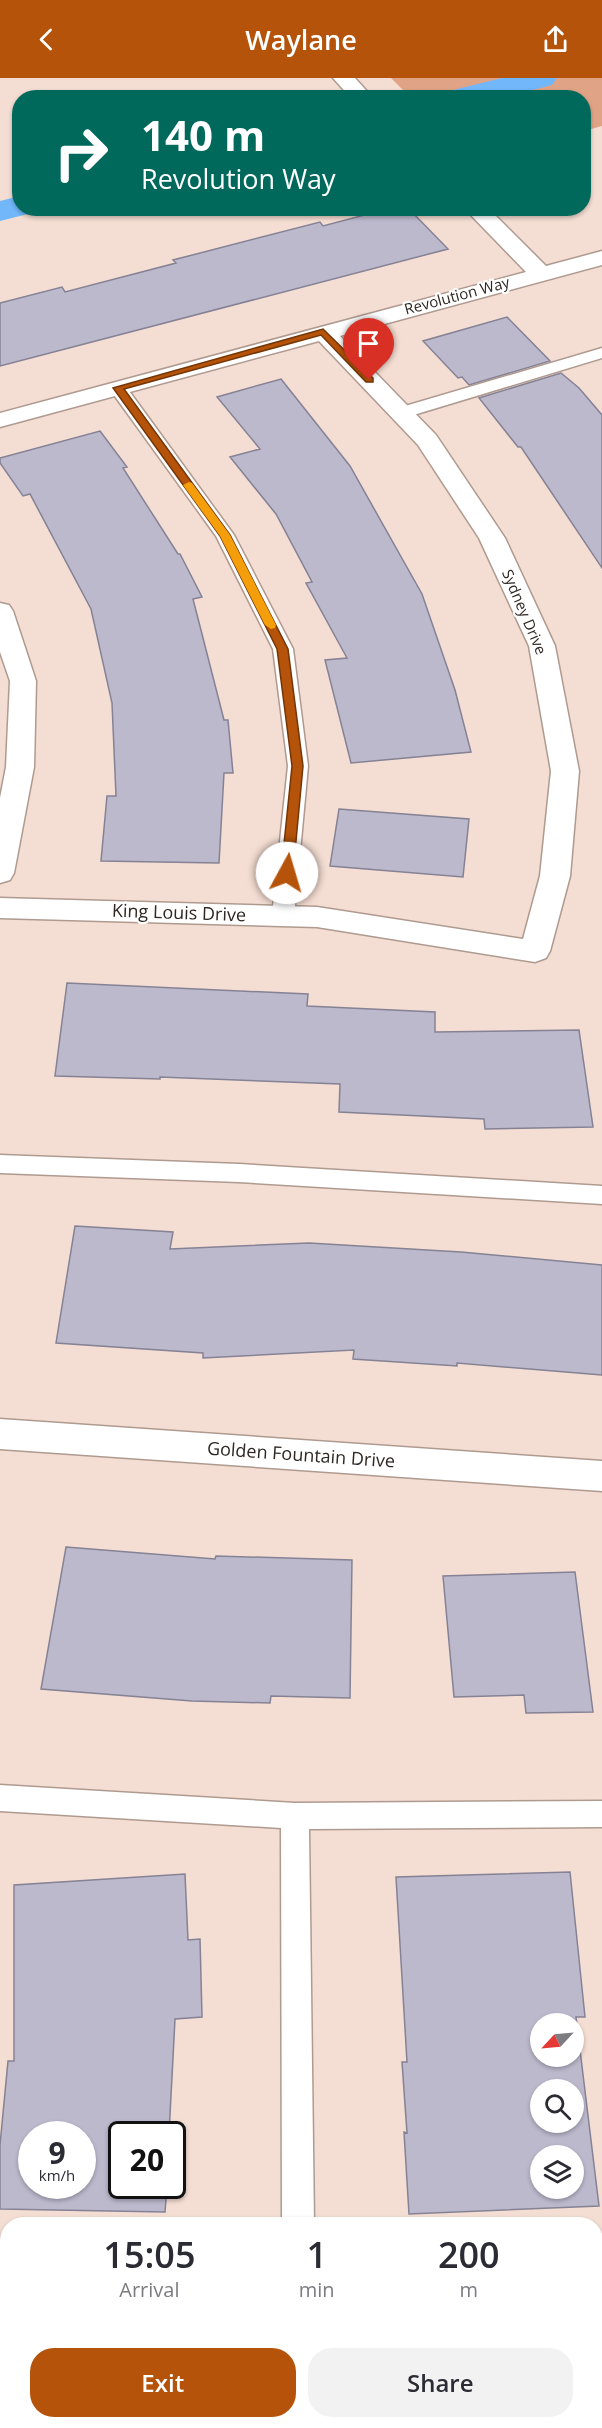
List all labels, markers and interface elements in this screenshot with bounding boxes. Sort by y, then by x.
text: Waylane [245,21,357,58]
icon: back [30,23,63,56]
icon: share [539,23,572,56]
text: 140 m [141,106,265,163]
icon: right [42,114,120,192]
text: Revolution Way [141,160,336,197]
street label: Revolution Way [402,271,512,319]
pin [343,318,394,380]
icon: arrive [352,327,385,360]
street label: Sydney Drive [498,566,552,657]
position arrow [255,841,319,905]
street label: King Louis Drive [112,898,247,926]
street label: Golden Fountain Drive [206,1435,396,1473]
north arrow [530,2013,584,2067]
map controls [530,2013,584,2199]
button: search [530,2079,584,2133]
speed limit sign: 20 [108,2121,186,2199]
text: 9 [48,2132,66,2173]
button: layers [530,2145,584,2199]
text: km/h [39,2165,75,2185]
text: 15:05 [103,2230,196,2279]
text: 1 [306,2230,327,2279]
text: 200 [438,2230,500,2279]
text: Arrival [119,2276,180,2303]
text: min [299,2276,335,2303]
text: m [460,2276,478,2303]
button: Exit [30,2348,296,2417]
button: Share [308,2348,573,2417]

